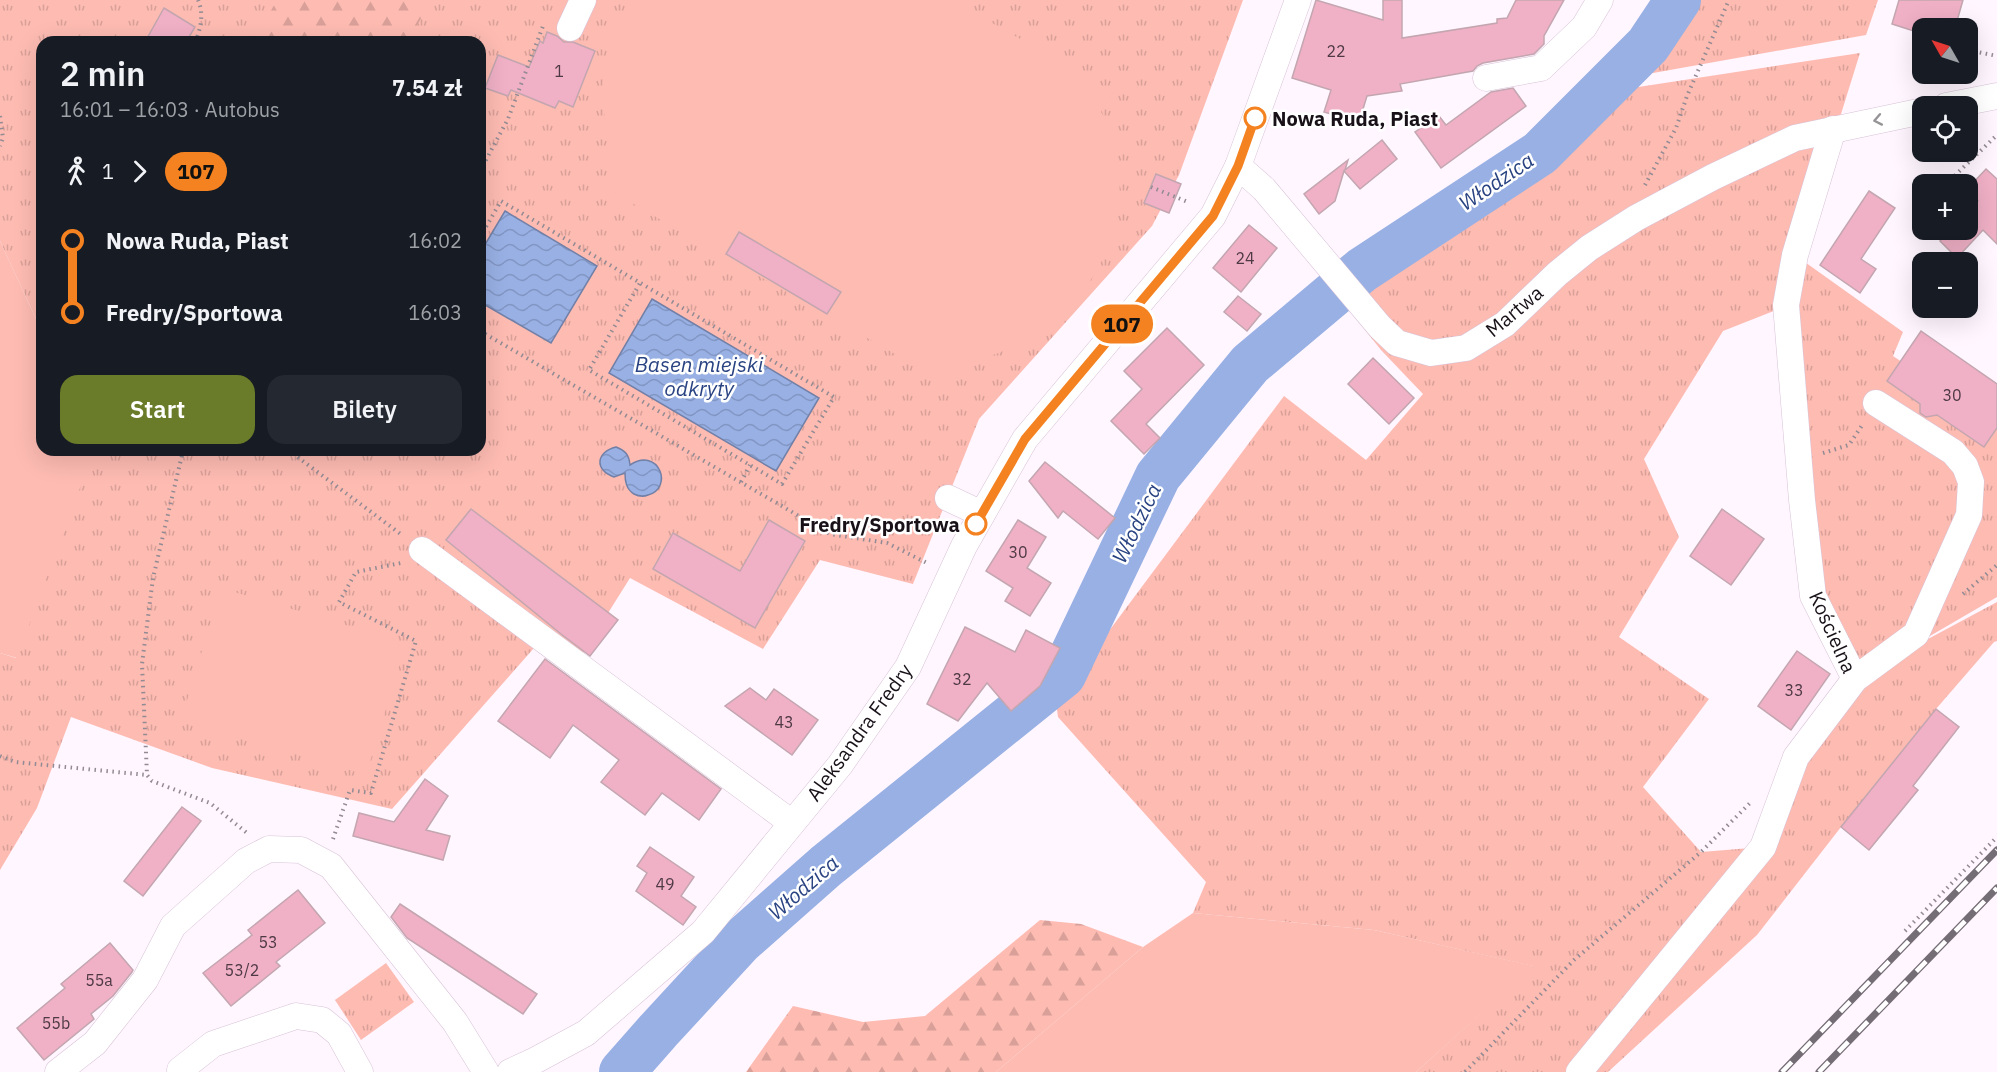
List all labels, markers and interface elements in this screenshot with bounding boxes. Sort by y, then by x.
north arrow [1912,18,1978,84]
map controls [1912,18,1978,318]
house number: 22 [1326,41,1346,61]
text: 2 min [60,52,145,95]
house number: 1 [554,61,564,81]
text: 7.54 zł [392,73,462,102]
text: 16:01 – 16:03 · Autobus [60,96,280,123]
button: locate [1912,96,1978,162]
place label: Nowa Ruda, Piast [1272,105,1438,132]
marker: Nowa Ruda, Piast [1244,107,1266,129]
one-way arrow [1873,113,1883,126]
water label: Włodzica [1453,146,1539,216]
icon: walk [60,155,93,188]
icon: forward [123,155,156,188]
text: 107 [177,157,215,185]
text: 1 [102,158,114,185]
button: + [1912,174,1978,240]
text: Nowa Ruda, Piast [106,226,289,255]
text: 16:02 [408,227,462,254]
house number: 24 [1235,248,1255,268]
button: − [1912,252,1978,318]
street label: Martwa [1480,279,1549,343]
text: Fredry/Sportowa [106,298,283,327]
text: 16:03 [408,299,462,326]
line badge: 107 [1088,304,1156,344]
text: 107 [1103,310,1141,338]
water label: Basen miejski odkryty [635,350,764,402]
button: Start [60,375,255,444]
button: Bilety [267,375,462,444]
house number: 30 [1942,385,1962,405]
water label: Włodzica [1105,479,1167,567]
place label: Fredry/Sportowa [799,511,960,538]
marker: Fredry/Sportowa [965,513,987,535]
house number: 30 [1008,542,1028,562]
street label: Kościelna [1803,587,1863,677]
street label: Aleksandra Fredry [800,658,918,806]
house number: 32 [952,669,972,689]
house number: 33 [1784,680,1804,700]
house number: 43 [774,712,794,732]
water label: Włodzica [762,849,844,925]
house number: 49 [655,874,675,894]
house number: 53 [258,932,278,952]
house number: 53/2 [225,960,259,980]
house number: 55a [85,970,113,990]
house number: 55b [42,1013,70,1033]

